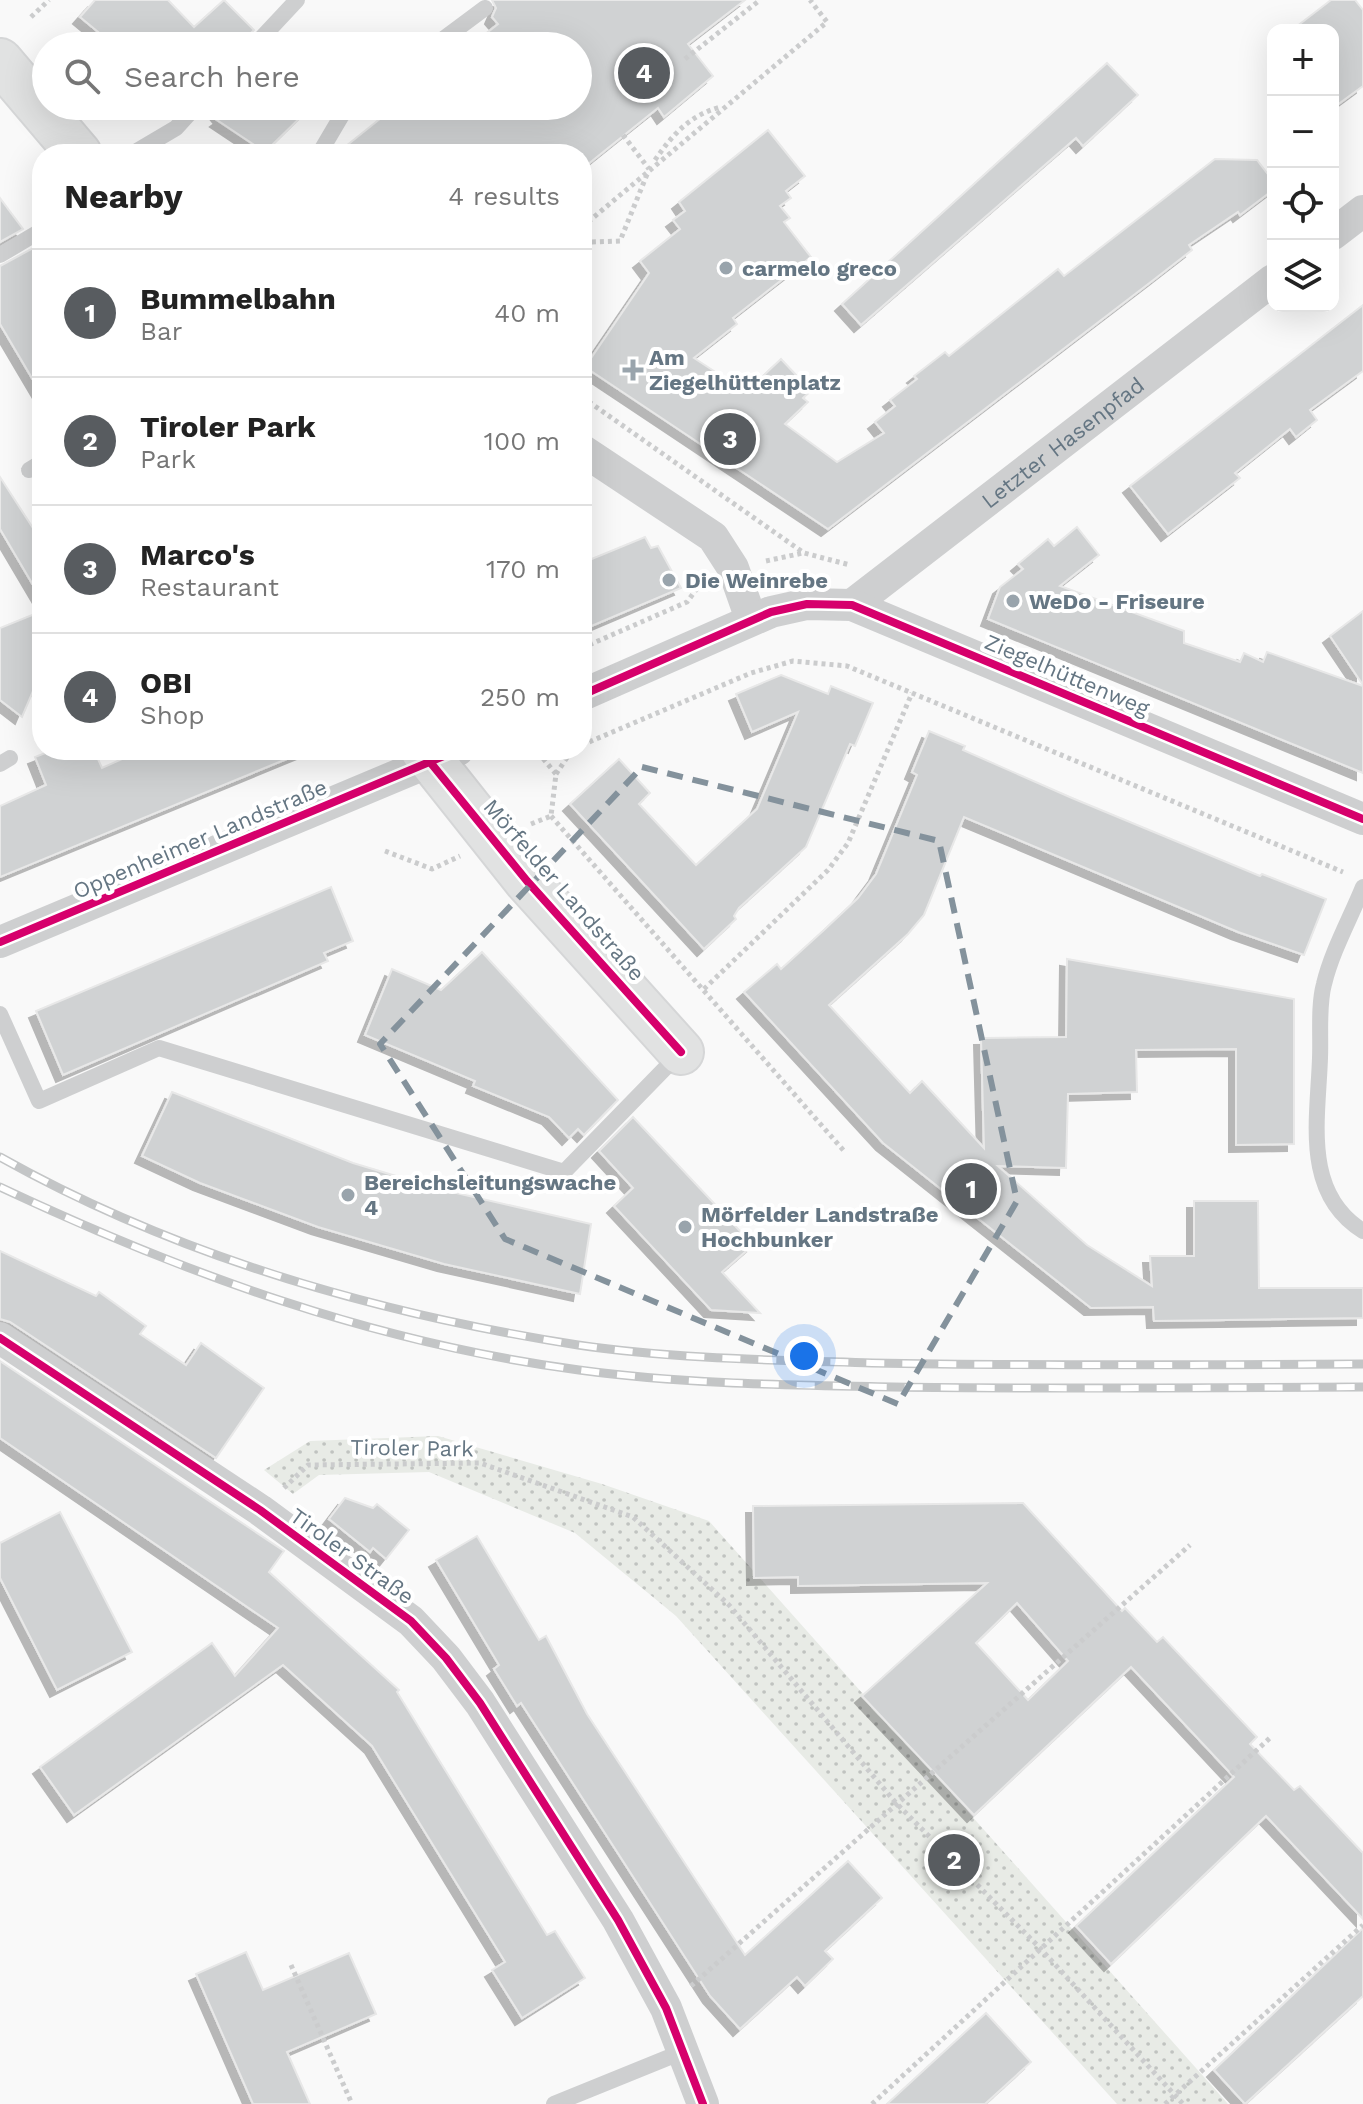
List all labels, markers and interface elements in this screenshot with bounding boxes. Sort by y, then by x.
map controls [1267,24,1339,312]
button: + [1267,24,1339,96]
search box [32,32,592,120]
pin: 4 [618,43,670,103]
icon: search [60,54,104,98]
text: Search here [124,59,300,94]
button: − [1267,96,1339,168]
button: locate [1267,168,1339,240]
text: Nearby [64,176,183,216]
text: 4 results [448,181,560,211]
button: layers [1267,240,1339,312]
place label: carmelo greco [742,256,897,281]
marker: carmelo greco [717,259,735,277]
text: Bummelbahn [140,281,336,316]
text: 1 [84,298,96,328]
text: 40 m [494,298,560,328]
text: Bar [140,316,182,346]
place label: Am Ziegelhüttenplatz [649,345,841,395]
marker: Am Ziegelhüttenplatz [624,361,642,379]
street label: Letzter Hasenpfad [976,372,1149,513]
text: Tiroler Park [140,409,316,444]
pin: 3 [704,409,756,469]
text: 2 [82,426,98,456]
text: 100 m [484,426,560,456]
text: Park [140,444,196,474]
text: Marco's [140,537,255,572]
text: 3 [82,554,98,584]
text: 170 m [486,554,560,584]
place label: Die Weinrebe [685,568,828,593]
marker: Die Weinrebe [660,571,678,589]
text: Restaurant [140,572,279,602]
place label: WeDo - Friseure [1029,589,1205,614]
marker: WeDo - Friseure [1004,592,1022,610]
street label: Ziegelhüttenweg [981,629,1153,721]
text: OBI [140,665,192,700]
text: 4 [82,682,98,712]
text: 250 m [480,682,560,712]
text: Shop [140,700,205,730]
street label: Oppenheimer Landstraße [69,774,331,904]
street label: Mörfelder Landstraße [478,794,650,986]
pin: 1 [945,1159,997,1219]
place label: Bereichsleitungswache 4 [364,1170,616,1220]
marker: Bereichsleitungswache 4 [339,1186,357,1204]
place label: Mörfelder Landstraße Hochbunker [701,1202,938,1252]
marker: Mörfelder Landstraße Hochbunker [676,1218,694,1236]
your location [784,1336,824,1376]
street label: Tiroler Park [350,1434,474,1462]
street label: Tiroler Straße [285,1503,419,1609]
pin: 2 [928,1830,980,1890]

